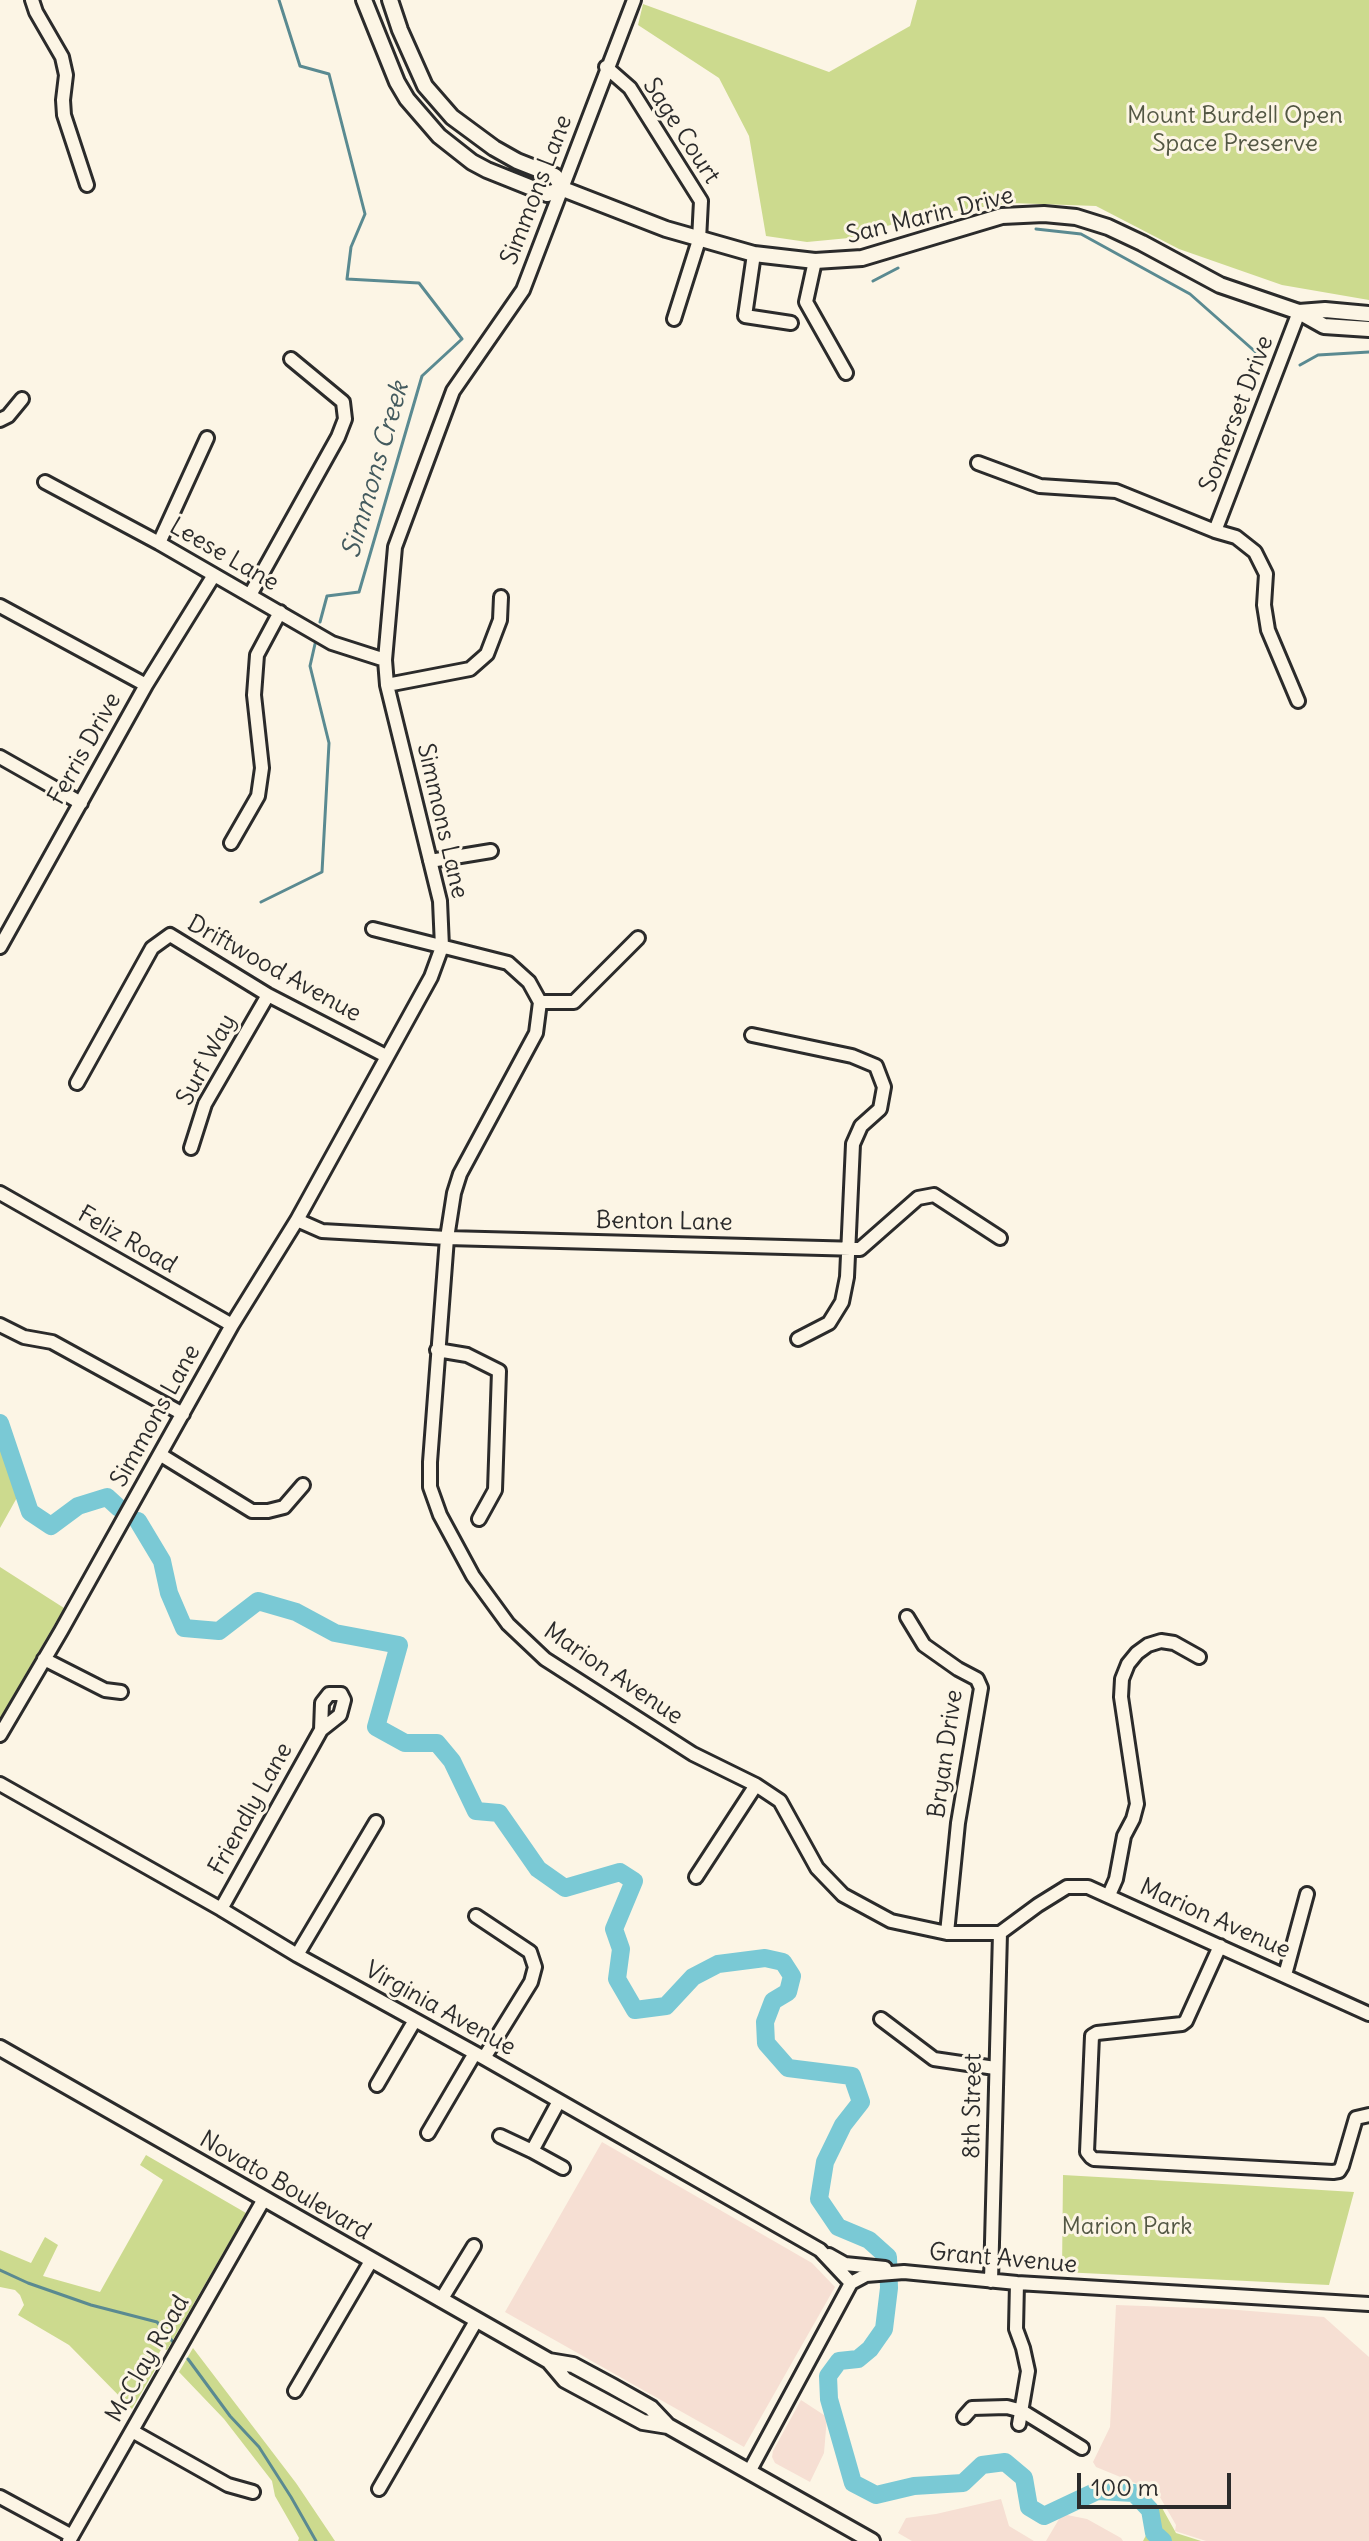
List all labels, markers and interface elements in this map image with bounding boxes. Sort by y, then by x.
street label: Sage Court [636,73,726,189]
park label: Mount Burdell Open Space Preserve [1127,102,1343,158]
street label: Simmons Lane [495,111,579,269]
street label: San Marin Drive [843,181,1017,251]
street label: Somerset Drive [1194,332,1280,496]
water label: Simmons Creek [336,378,416,562]
street label: Leese Lane [164,512,284,598]
street label: Ferris Drive [42,688,128,810]
street label: Simmons Lane [410,741,474,901]
street label: Driftwood Avenue [182,909,366,1029]
street label: Surf Way [171,1010,243,1110]
street label: Feliz Road [72,1200,182,1280]
street label: Benton Lane [595,1206,733,1238]
street label: Simmons Lane [105,1340,207,1492]
street label: Marion Avenue [538,1617,688,1731]
street label: Bryan Drive [923,1688,969,1820]
street label: Friendly Lane [203,1738,299,1880]
street label: Marion Avenue [1135,1873,1295,1965]
street label: Virginia Avenue [360,1956,520,2062]
street label: 8th Street [958,2053,988,2159]
street label: Novato Boulevard [194,2125,376,2247]
park label: Marion Park [1062,2213,1192,2241]
street label: Grant Avenue [928,2238,1078,2280]
street label: McClay Road [100,2290,196,2428]
scale bar [1081,2457,1235,2507]
text: 100 m [1091,2472,1159,2502]

